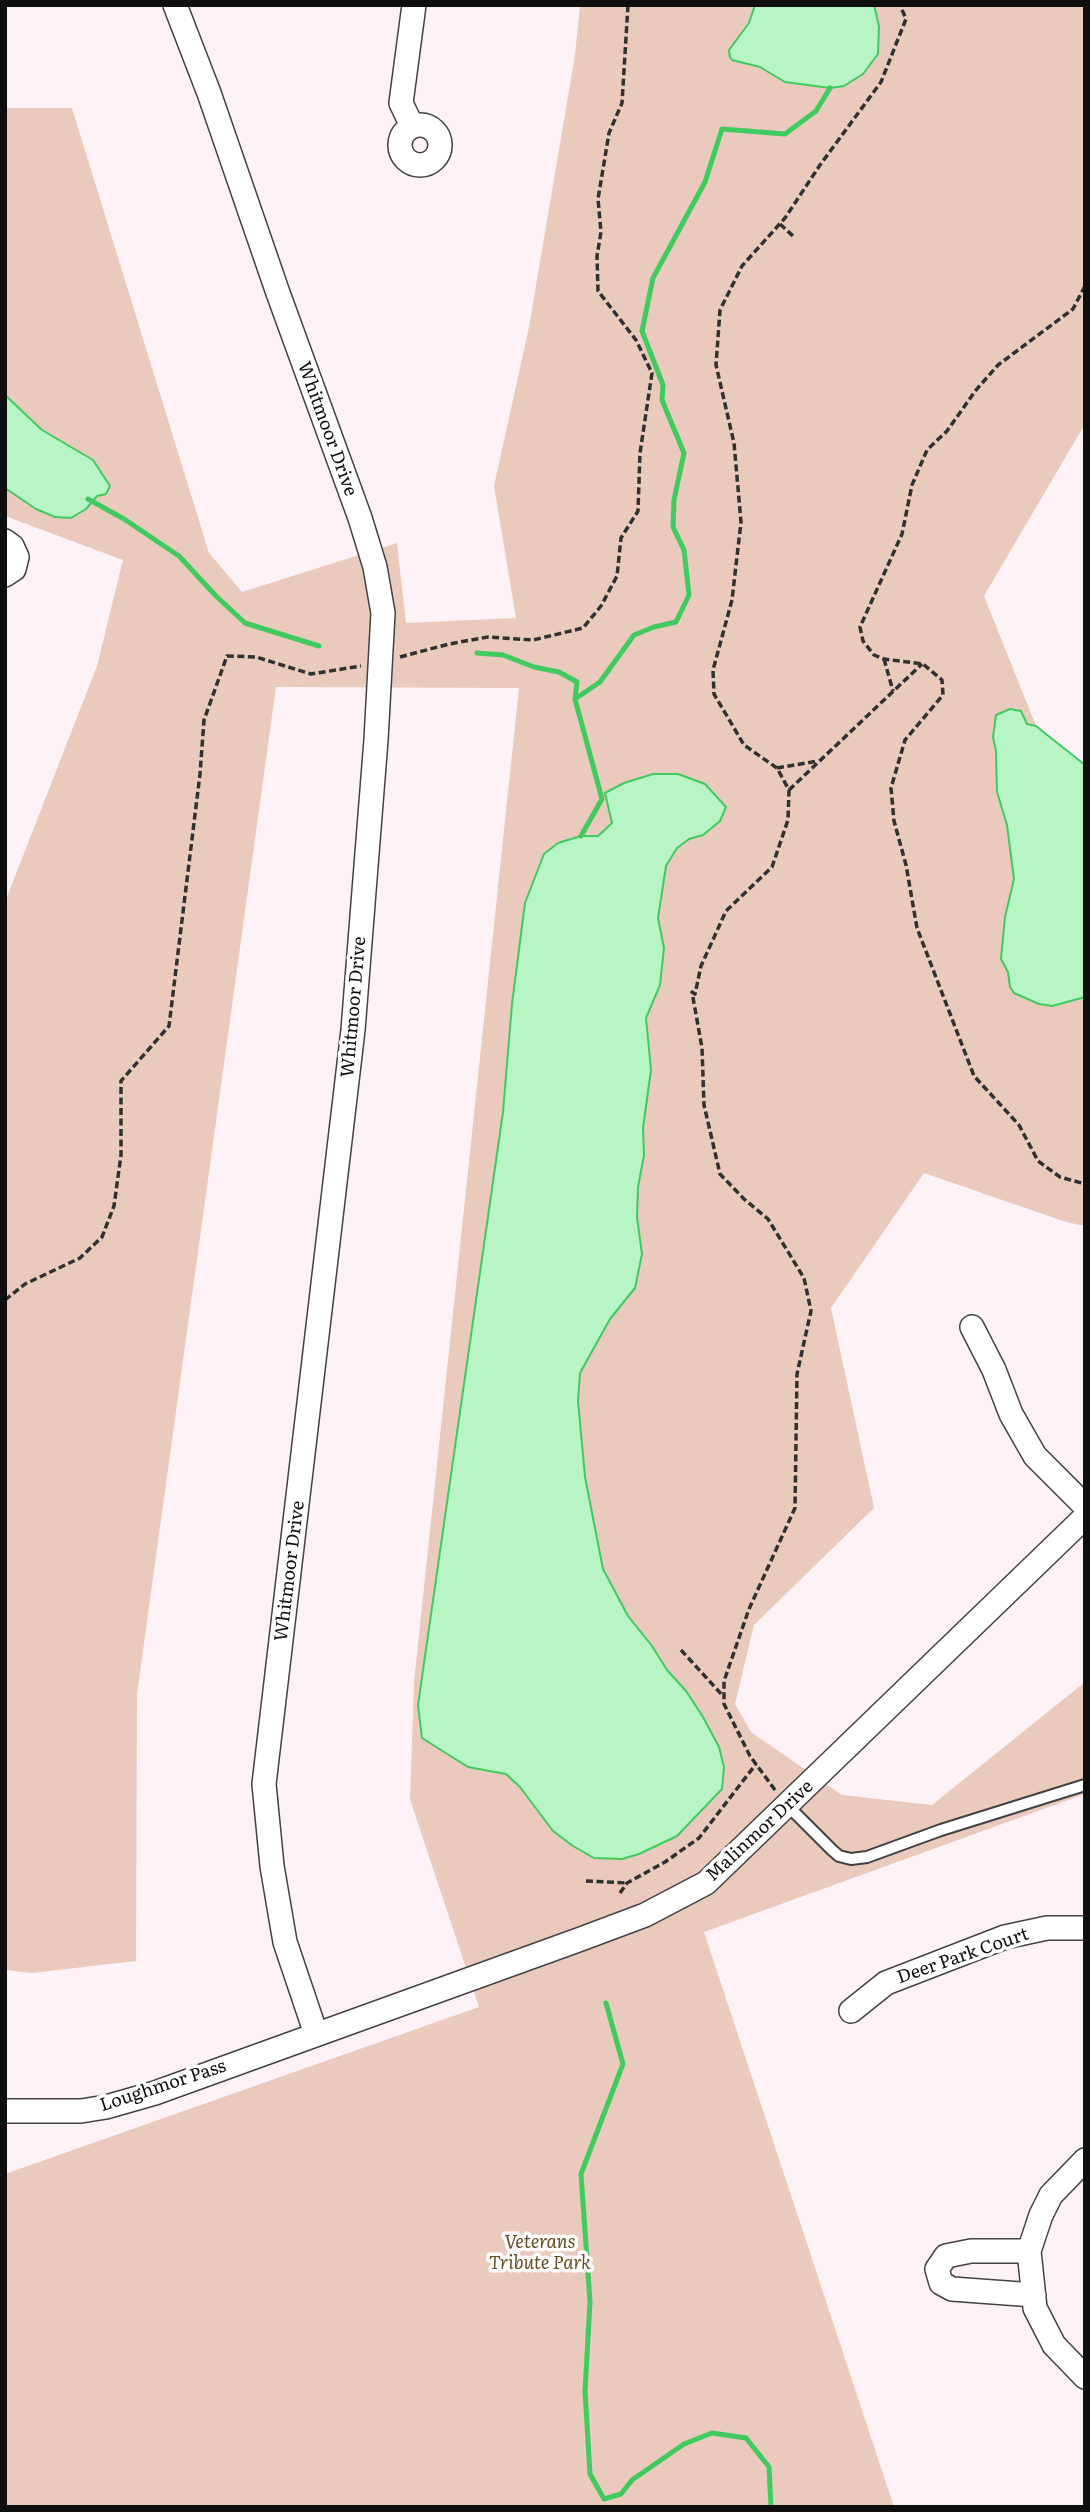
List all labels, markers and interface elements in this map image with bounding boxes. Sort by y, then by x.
street label: Whitmoor Drive [293,359,361,499]
street label: Whitmoor Drive [337,936,371,1078]
street label: Whitmoor Drive [271,1499,309,1643]
street label: Malinmor Drive [702,1776,818,1886]
street label: Deer Park Court [894,1923,1032,1989]
street label: Loughmor Pass [97,2055,229,2117]
park label: Veterans Tribute Park [489,2232,591,2274]

